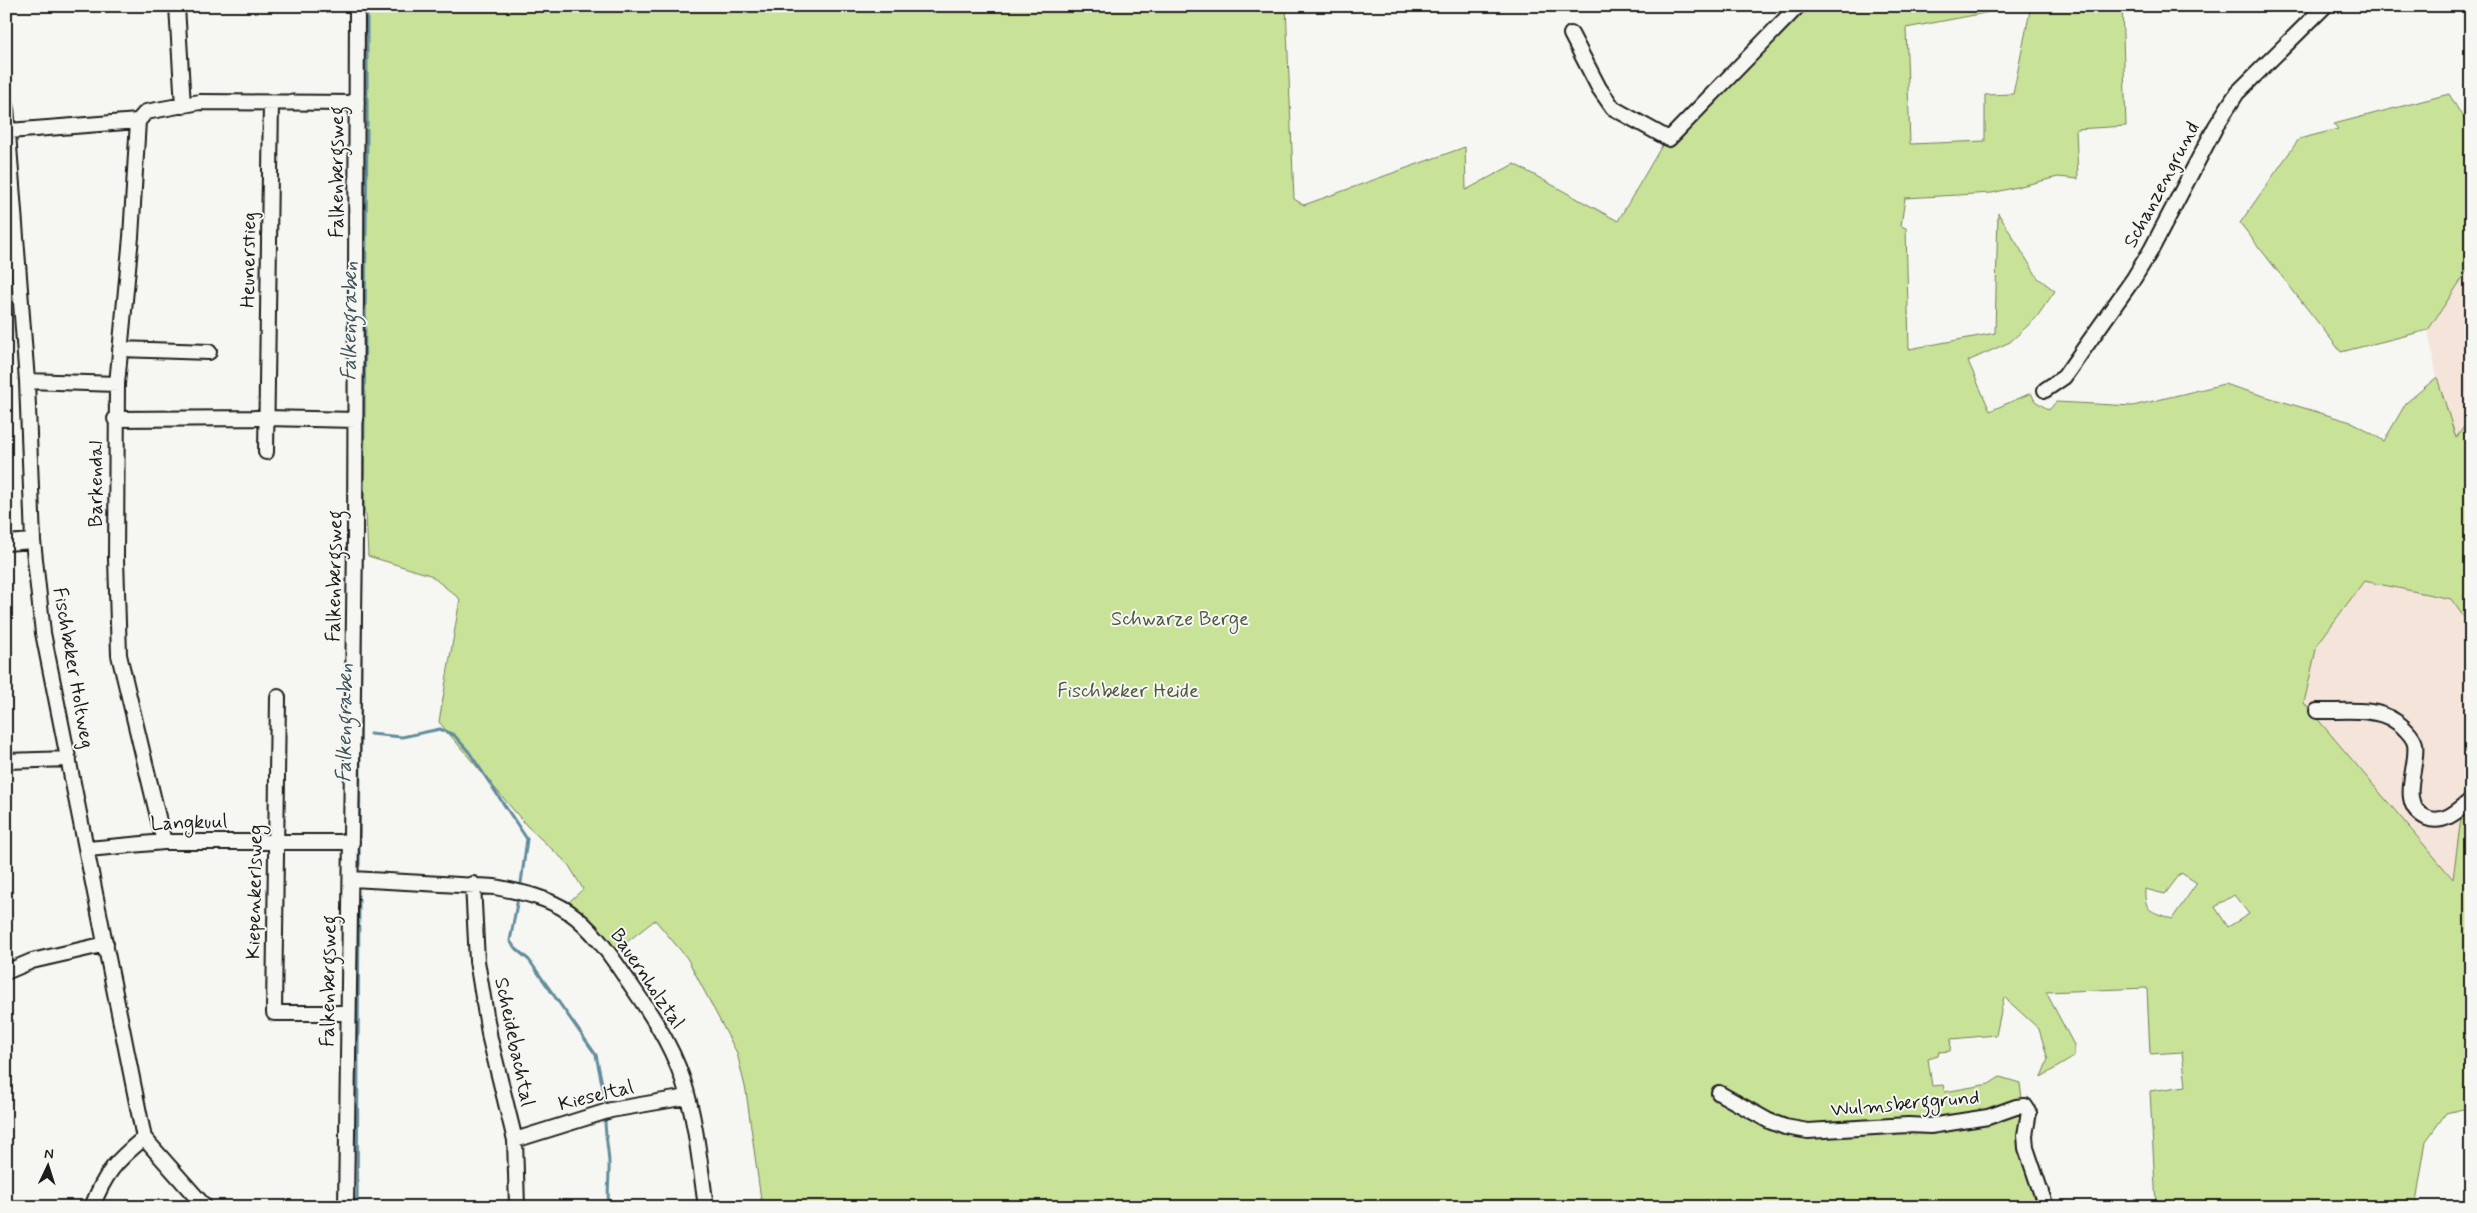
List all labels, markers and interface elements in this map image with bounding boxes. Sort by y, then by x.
street label: Falkenbergsweg [324,106,353,238]
street label: Schanzengrund [2117,117,2207,253]
street label: Heunerstieg [235,212,263,308]
water label: Falkengraben [335,261,367,381]
street label: Barkendal [83,441,110,527]
street label: Falkenbergsweg [320,510,352,642]
street label: Fischbeker Holtweg [46,585,100,751]
park label: Schwarze Berge [1111,606,1249,634]
water label: Falkengraben [330,663,362,783]
park label: Fischbeker Heide [1057,678,1199,705]
street label: Langkuul [150,808,228,839]
street label: Kiepenkerlsweg [240,824,271,960]
street label: Falkenbergsweg [314,915,346,1047]
street label: Bauernholztal [603,923,691,1035]
street label: Scheidebachtal [487,975,541,1109]
street label: Kieseltal [556,1074,636,1118]
street label: Wulmsberggrund [1829,1084,1981,1126]
north arrow [22,1140,72,1190]
text: N [44,1145,54,1163]

